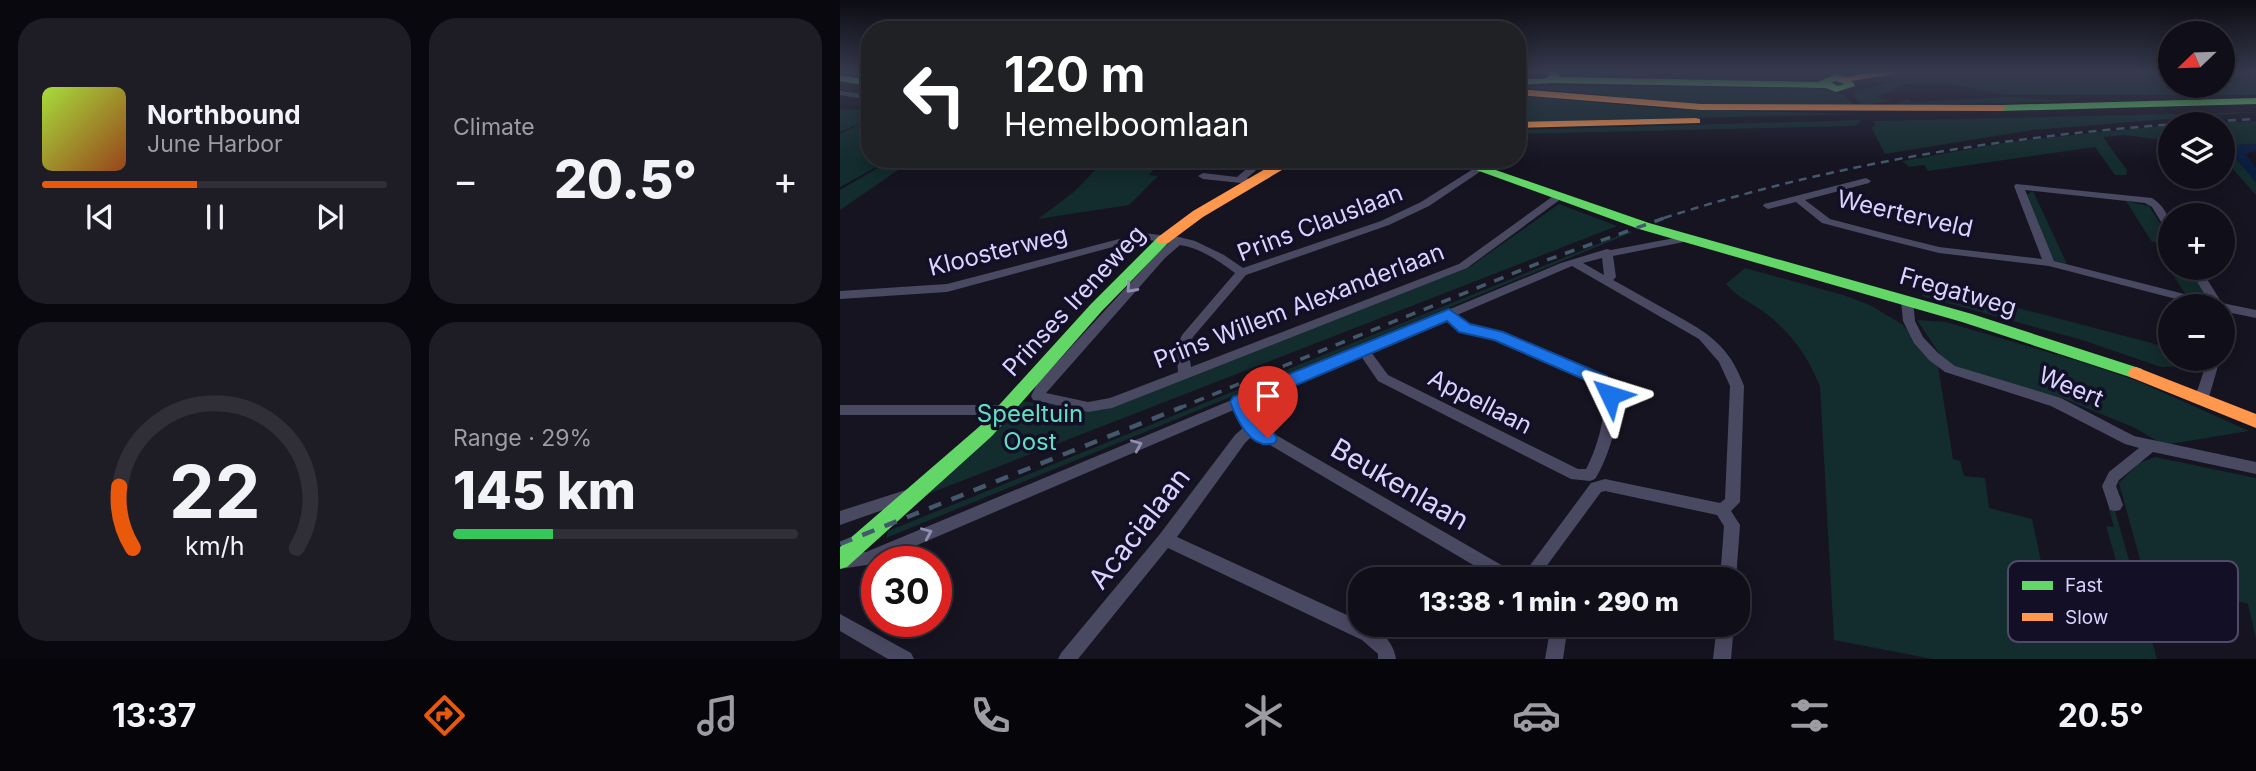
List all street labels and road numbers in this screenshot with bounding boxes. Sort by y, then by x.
street label: Prins Clauslaan [1233,178,1407,267]
street label: Weerterveld [1834,184,1976,243]
street label: Kloosterweg [925,219,1070,282]
street label: Prinses Ireneweg [996,219,1151,382]
street label: Prins Willem Alexanderlaan [1150,237,1448,374]
street label: Fregatweg [1896,261,2020,322]
street label: Weert [2034,360,2108,413]
street label: Appellaan [1423,363,1537,440]
street label: Beukenlaan [1325,431,1475,537]
street label: Acacialaan [1081,461,1197,595]

